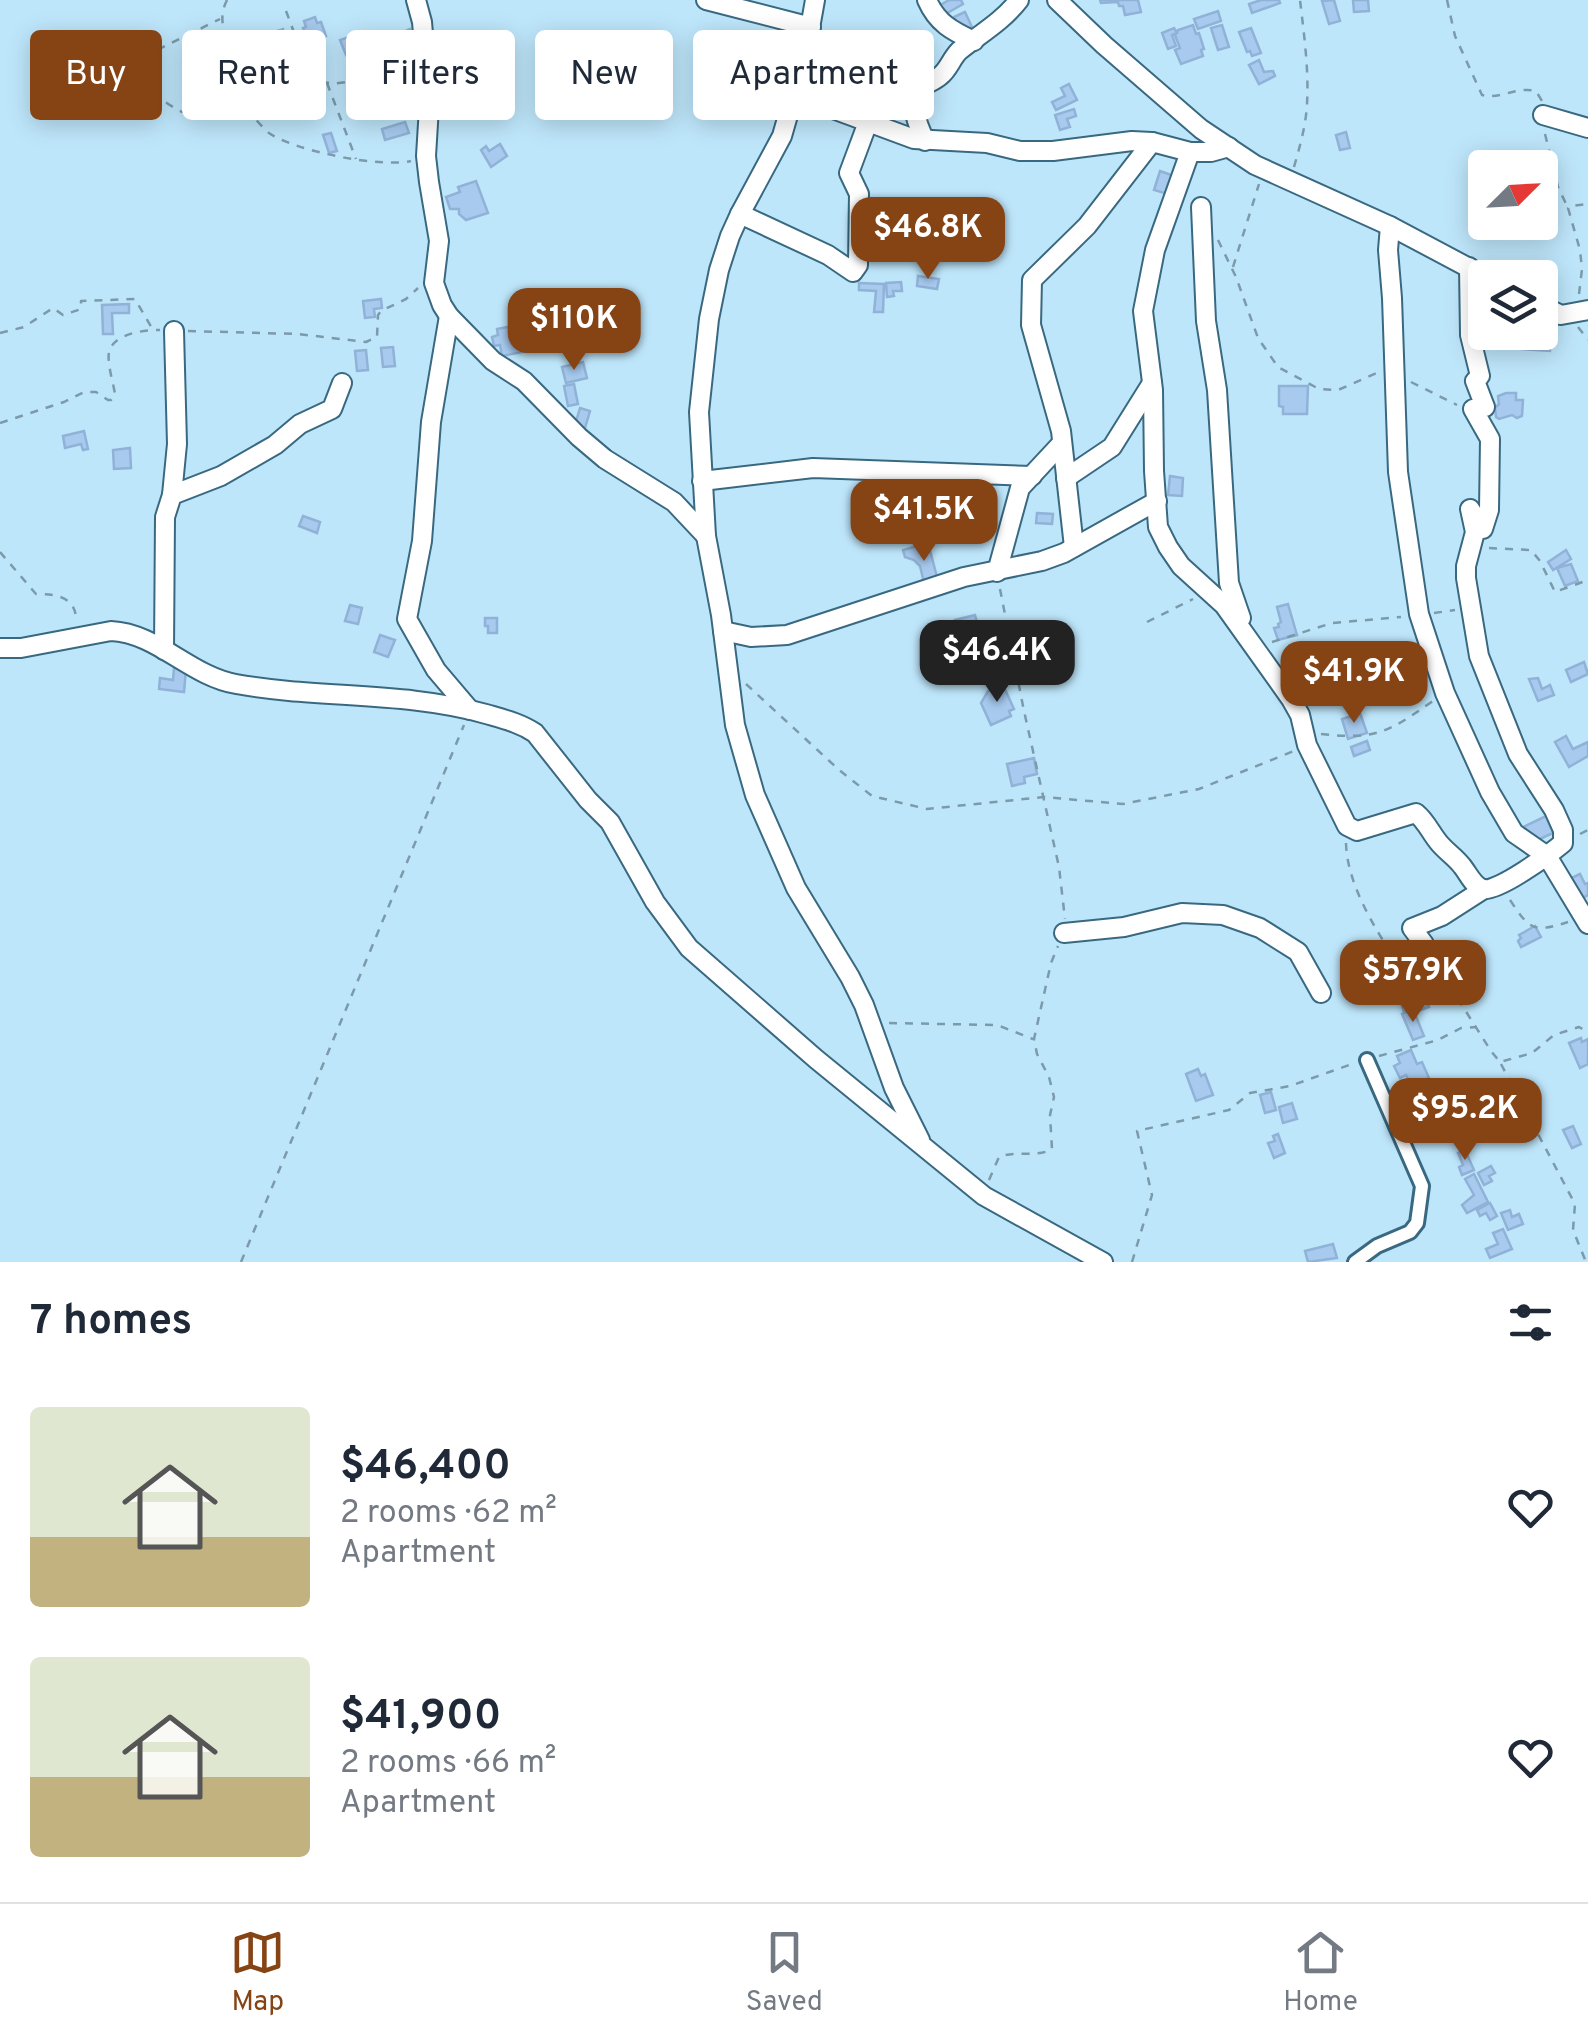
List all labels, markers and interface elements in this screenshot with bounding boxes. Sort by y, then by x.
chip: Buy [30,30,162,120]
chip: Rent [182,30,326,120]
chip: Filters [346,30,515,120]
chip: New [535,30,673,120]
chip: Apartment [693,30,934,120]
north arrow [1468,150,1558,240]
map controls [1468,150,1558,350]
pin: $46.8K [847,197,1009,282]
text: $46.8K [873,209,983,249]
button: layers [1468,260,1558,350]
pin: $110K [504,288,644,373]
text: $110K [530,300,618,340]
pin: $41.5K [843,479,1005,564]
text: $41.5K [873,491,975,531]
pin: $46.4K [916,620,1078,705]
text: $46.4K [942,632,1052,672]
pin: $41.9K [1273,641,1435,726]
text: $41.9K [1303,653,1405,693]
pin: $57.9K [1332,940,1494,1025]
text: $57.9K [1362,952,1464,992]
pin: $95.2K [1384,1078,1546,1163]
text: $95.2K [1411,1090,1519,1130]
icon: filters [1503,1295,1558,1350]
text: 7 homes [30,1296,192,1349]
text: $46,400 [340,1441,511,1494]
icon: home [110,1447,230,1567]
icon: heart [1503,1480,1558,1535]
text: 2 rooms · 62 m² [340,1494,557,1534]
text: Apartment [340,1534,496,1574]
text: $41,900 [340,1691,501,1744]
icon: home [110,1697,230,1817]
icon: heart [1503,1730,1558,1785]
text: 2 rooms · 66 m² [340,1744,556,1784]
text: Apartment [340,1784,496,1824]
tab: Map [230,1925,285,2021]
tab: Saved [746,1925,823,2021]
tab: Home [1283,1925,1358,2021]

